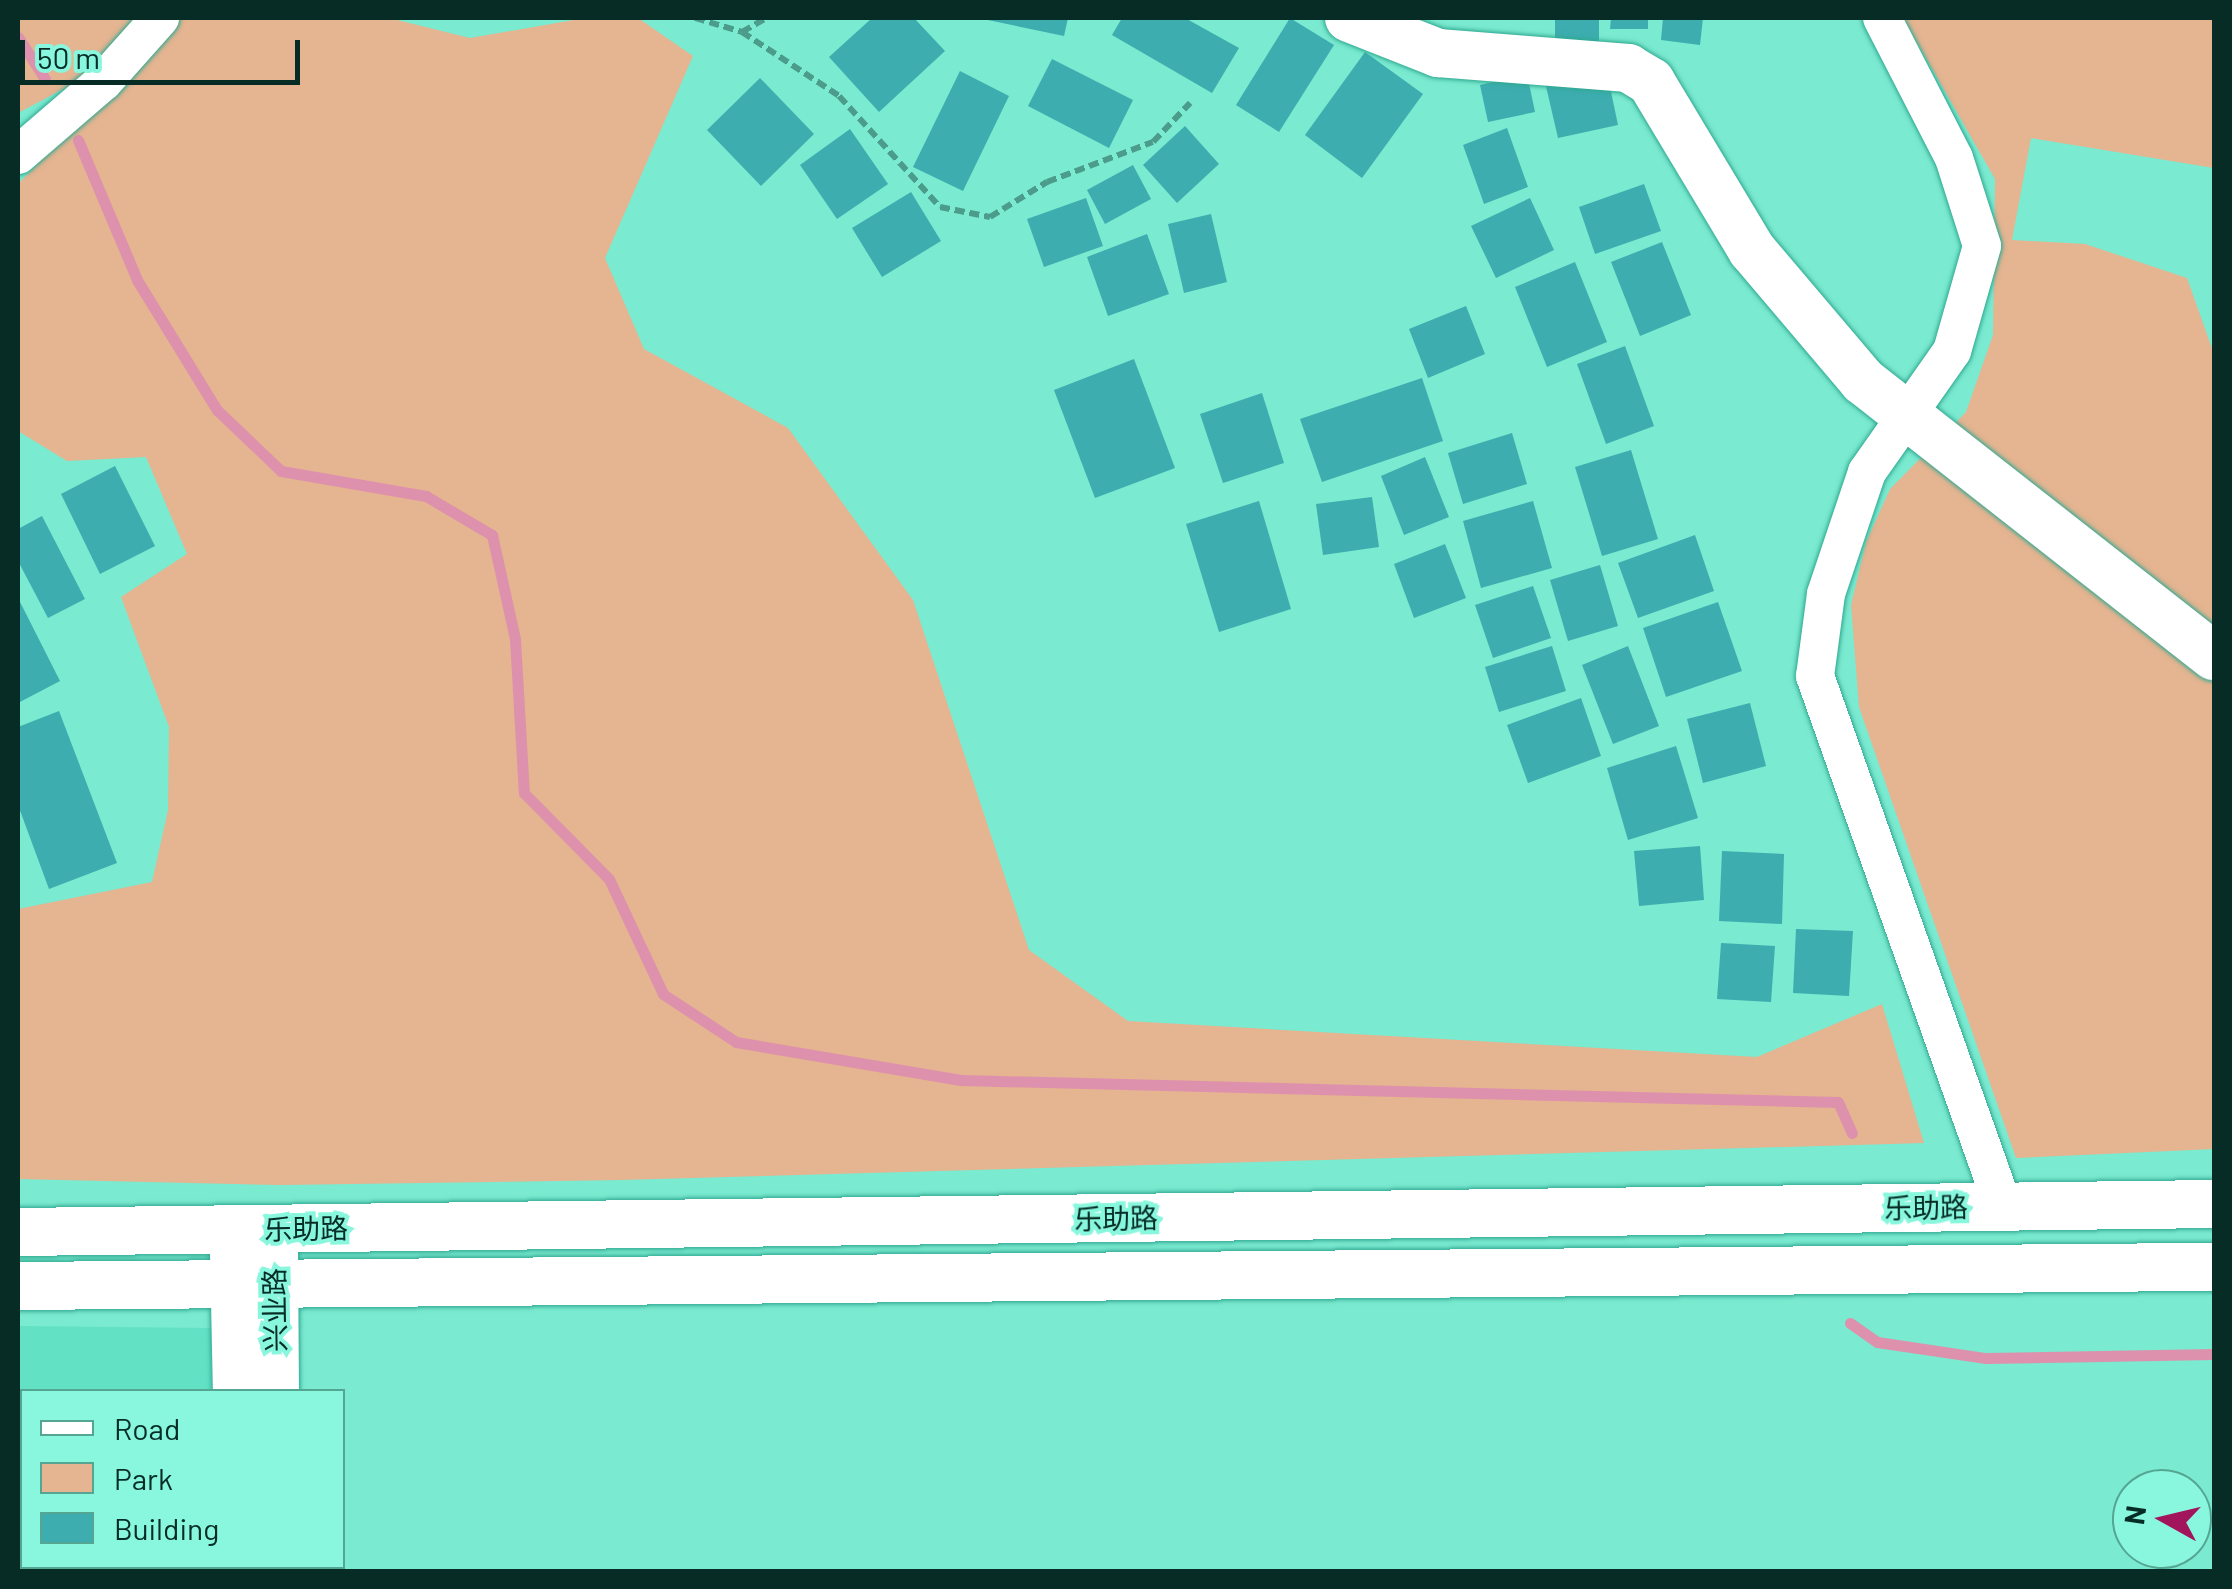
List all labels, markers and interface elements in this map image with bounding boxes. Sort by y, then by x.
scale bar [25,20,305,82]
text: 50 m [37,39,100,75]
street label: 乐助路 [1884,1189,1968,1225]
street label: 乐助路 [1074,1200,1158,1236]
street label: 乐助路 [264,1210,348,1246]
street label: 兴业路 [256,1268,292,1352]
legend [20,1389,345,1569]
text: Road [114,1410,180,1446]
text: Park [114,1460,173,1496]
north arrow [2112,1469,2212,1569]
text: N [2116,1504,2152,1527]
text: Building [114,1510,219,1546]

